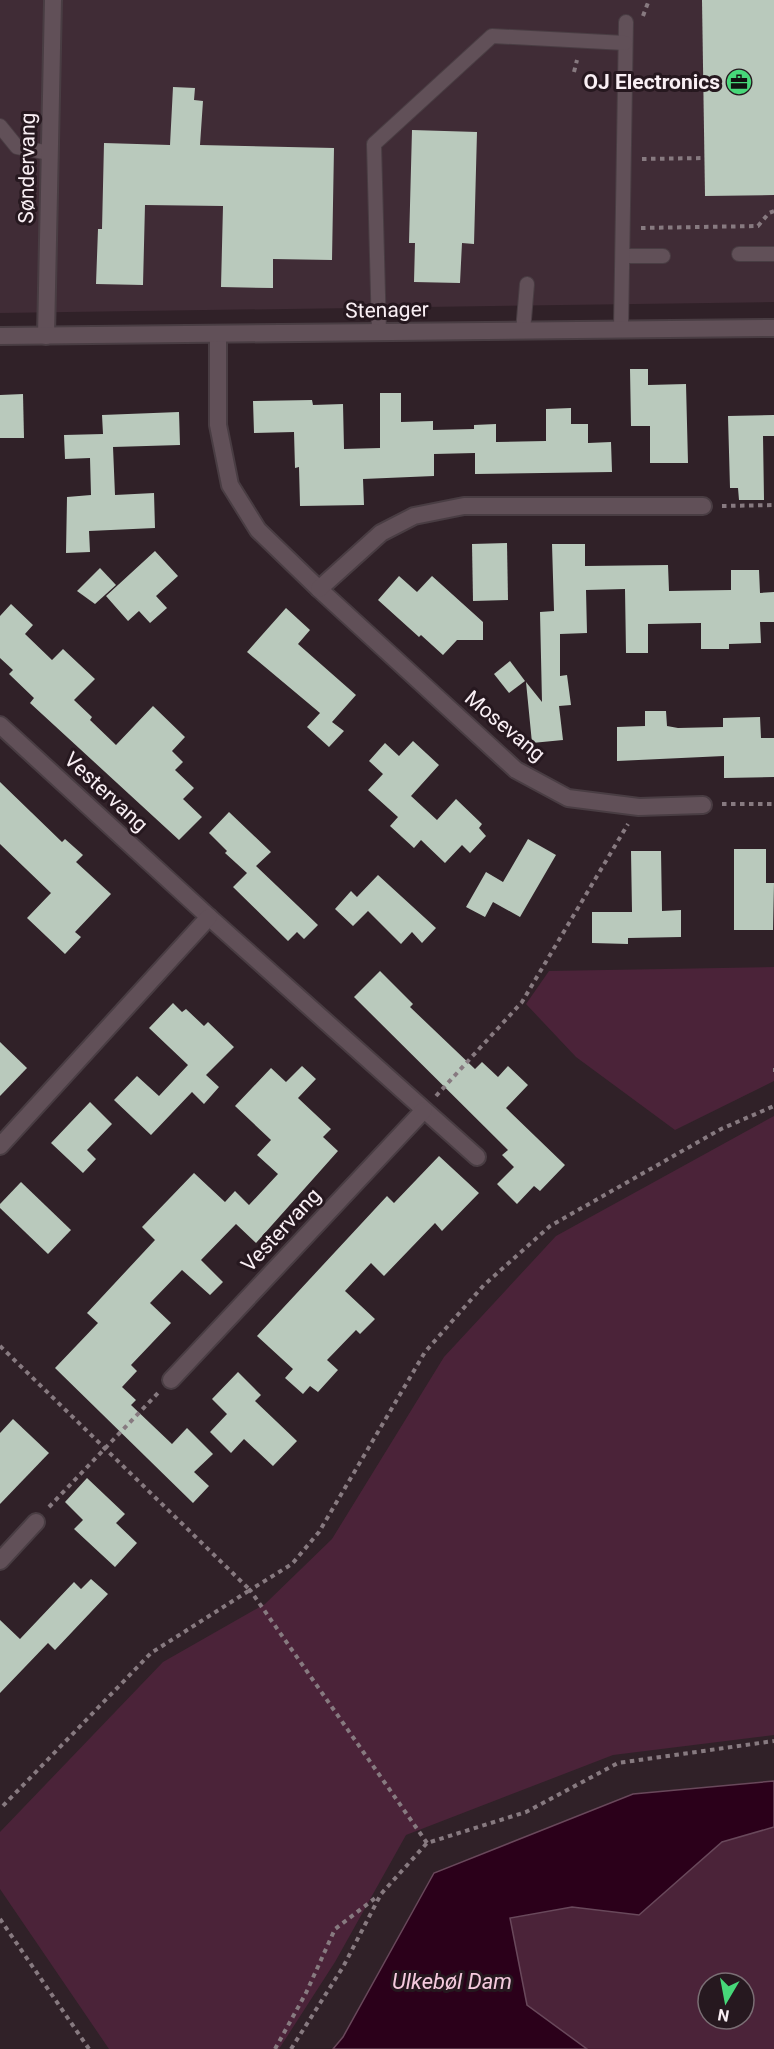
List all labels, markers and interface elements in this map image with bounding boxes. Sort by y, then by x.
office icon: OJ Electronics [724,67,754,97]
place label: OJ Electronics [584,70,720,94]
street label: Søndervang [14,112,40,224]
street label: Stenager [345,297,429,323]
street label: Mosevang [460,686,550,766]
street label: Vestervang [59,747,153,837]
street label: Vestervang [236,1183,326,1277]
water label: Ulkebøl Dam [392,1969,512,1994]
north arrow [696,1971,756,2031]
text: N [716,2005,731,2026]

